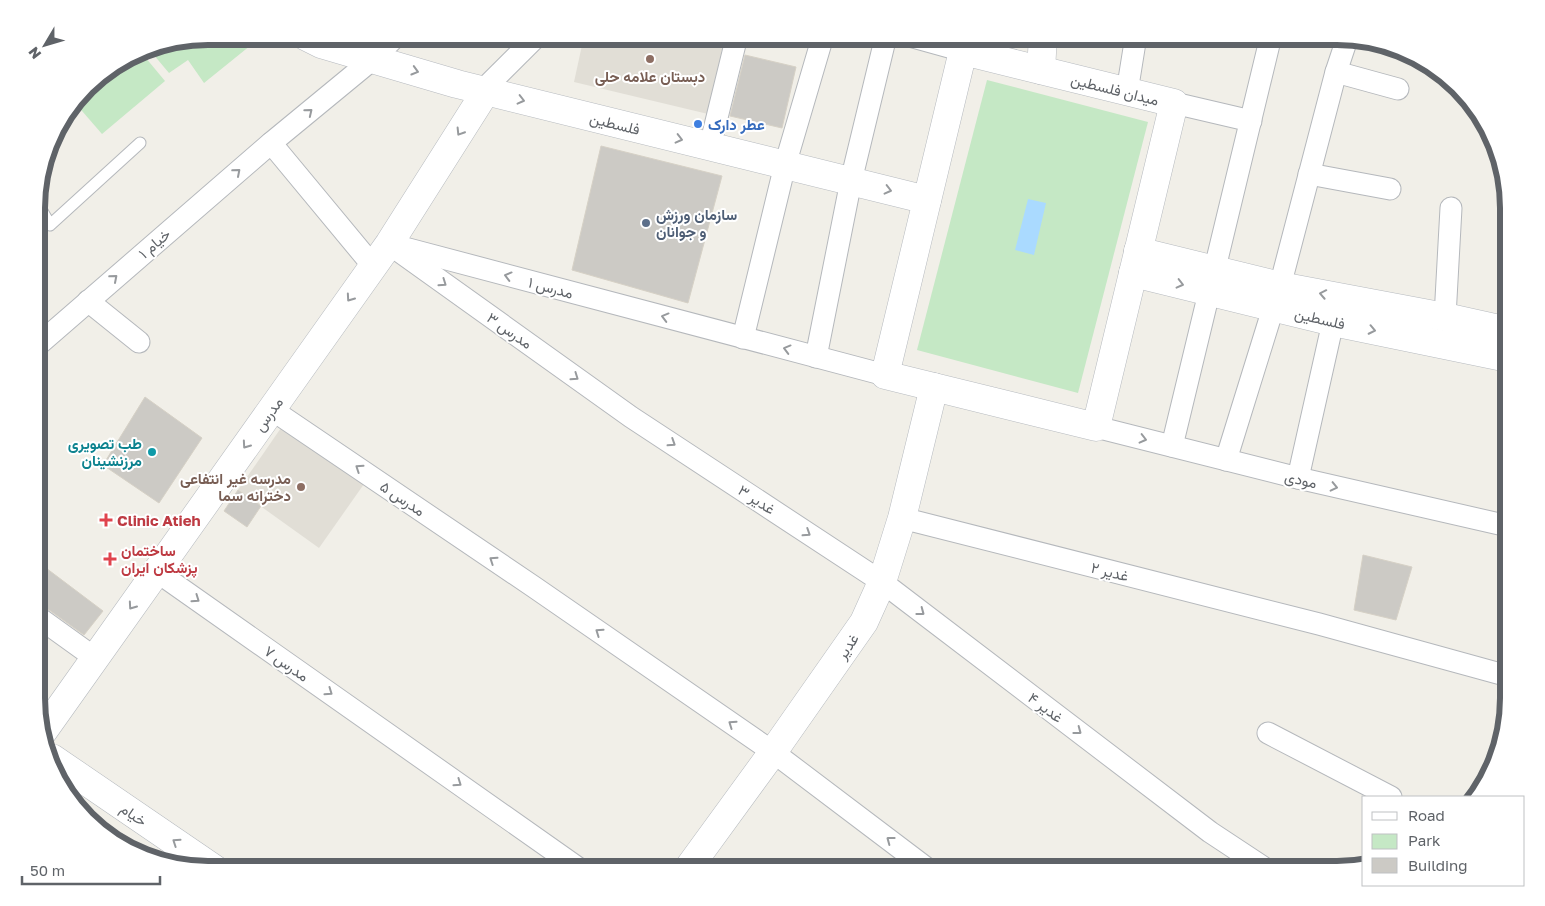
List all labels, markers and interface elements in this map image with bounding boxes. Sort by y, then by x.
north arrow [20,20,70,70]
text: N [24,44,44,63]
marker: دبستان علامه حلی [644,53,656,65]
one-way arrow [410,66,418,76]
place label: دبستان علامه حلی [595,67,705,86]
street label: میدان فلسطین [1069,69,1161,111]
one-way arrow [517,94,526,105]
one-way arrow [303,108,312,117]
street label: فلسطین [588,108,642,140]
place label: عطر دارک [708,115,765,134]
marker: عطر دارک [692,118,704,130]
one-way arrow [457,127,466,136]
one-way arrow [675,133,684,144]
one-way arrow [231,169,240,178]
one-way arrow [883,184,892,195]
place label: سازمان ورزش و جوانان [656,205,737,241]
marker: سازمان ورزش و جوانان [640,217,652,229]
street label: خیام ۱ [134,224,175,263]
one-way arrow [504,271,513,281]
street label: مدرس ۱ [526,272,575,304]
one-way arrow [108,276,117,284]
one-way arrow [437,277,446,285]
one-way arrow [1176,279,1184,289]
one-way arrow [1319,289,1328,299]
one-way arrow [347,292,356,302]
street label: فلسطین [1293,303,1347,335]
street label: مدرس ۳ [483,308,536,354]
one-way arrow [661,312,670,323]
one-way arrow [1368,324,1377,335]
one-way arrow [783,344,792,355]
one-way arrow [569,371,579,380]
street label: مدرس [250,393,288,436]
one-way arrow [1138,433,1147,444]
place label: طب تصویری مرزنشینان [68,434,142,470]
one-way arrow [666,437,675,447]
one-way arrow [243,439,252,449]
marker: طب تصویری مرزنشینان [146,446,158,458]
one-way arrow [355,465,365,474]
street label: مودی [1283,467,1319,493]
place label: مدرسه غیر انتفاعی دخترانه سما [180,469,291,505]
street label: مدرس ۵ [376,476,429,521]
street label: غدیر ۳ [735,480,779,518]
marker: مدرسه غیر انتفاعی دخترانه سما [295,481,307,493]
one-way arrow [1330,481,1339,492]
place label: Clinic Atieh [117,511,201,529]
marker: Clinic Atieh [99,513,113,527]
one-way arrow [802,527,811,536]
place label: ساختمان پزشکان ایران [121,541,198,578]
marker: ساختمان پزشکان ایران [103,552,117,566]
one-way arrow [490,557,499,566]
street label: غدیر ۲ [1089,558,1131,585]
one-way arrow [190,593,200,602]
one-way arrow [129,600,138,610]
one-way arrow [915,606,924,614]
one-way arrow [595,629,605,638]
street label: غدیر [831,630,863,664]
street label: مدرس ۷ [260,641,313,686]
one-way arrow [323,686,333,695]
street label: غدیر ۴ [1024,688,1067,727]
one-way arrow [729,721,738,730]
one-way arrow [1072,726,1081,734]
one-way arrow [452,777,462,786]
legend [1362,796,1525,886]
street label: خیام [116,799,151,831]
text: Road [1408,806,1445,824]
text: Park [1408,831,1441,849]
one-way arrow [886,837,896,846]
one-way arrow [172,839,182,848]
scale bar [22,854,160,886]
text: Building [1408,856,1468,874]
text: 50 m [30,861,65,879]

